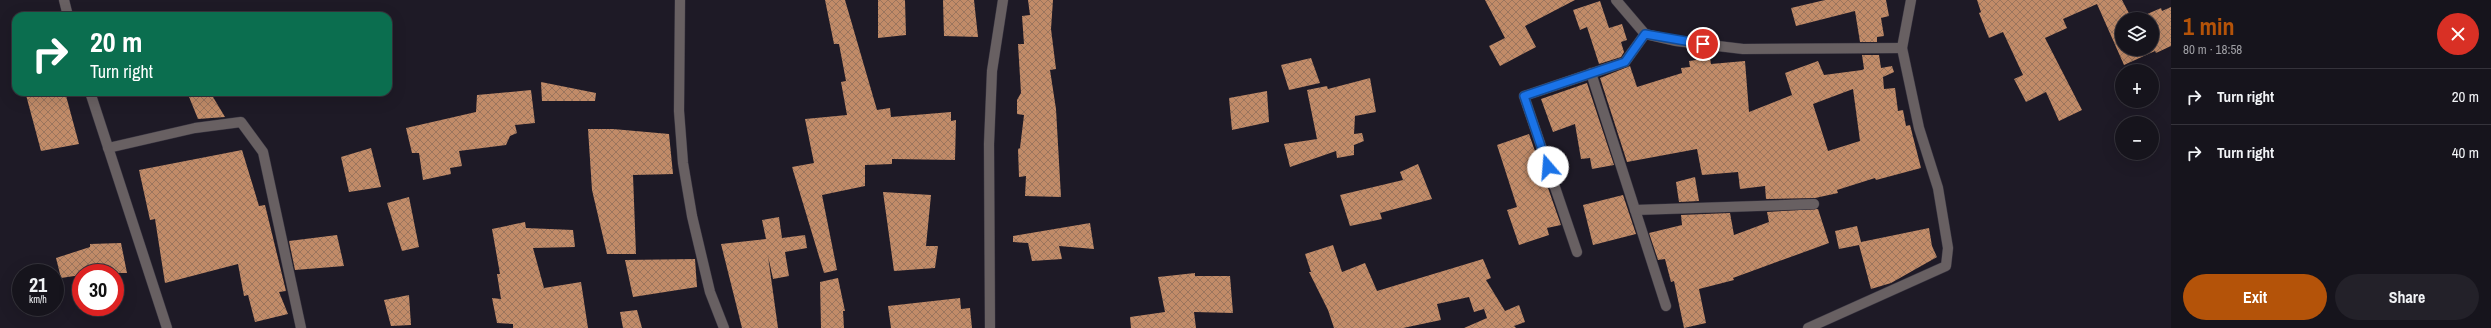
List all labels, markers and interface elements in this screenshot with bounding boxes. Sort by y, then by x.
text: 1 min [2183,10,2234,42]
map controls [2115,12,2159,160]
button: layers [2115,12,2159,56]
button: close [2437,13,2479,55]
text: 20 m [90,23,142,61]
pin [1686,27,1720,61]
icon: right [24,28,76,80]
icon: arrive [1692,33,1714,55]
text: 80 m · 18:58 [2183,41,2242,58]
text: Turn right [90,59,153,84]
button: + [2115,64,2159,108]
icon: right [2183,86,2205,108]
text: Turn right [2217,86,2274,107]
text: 20 m [2452,86,2479,107]
button: − [2115,116,2159,160]
icon: right [2183,142,2205,164]
text: Turn right [2217,142,2274,163]
text: 40 m [2452,142,2479,163]
position arrow [1527,146,1569,188]
speed limit sign: 30 [72,264,124,316]
text: 21 [29,271,47,298]
button: Exit [2183,274,2327,320]
button: Share [2335,274,2479,320]
text: km/h [29,293,47,306]

